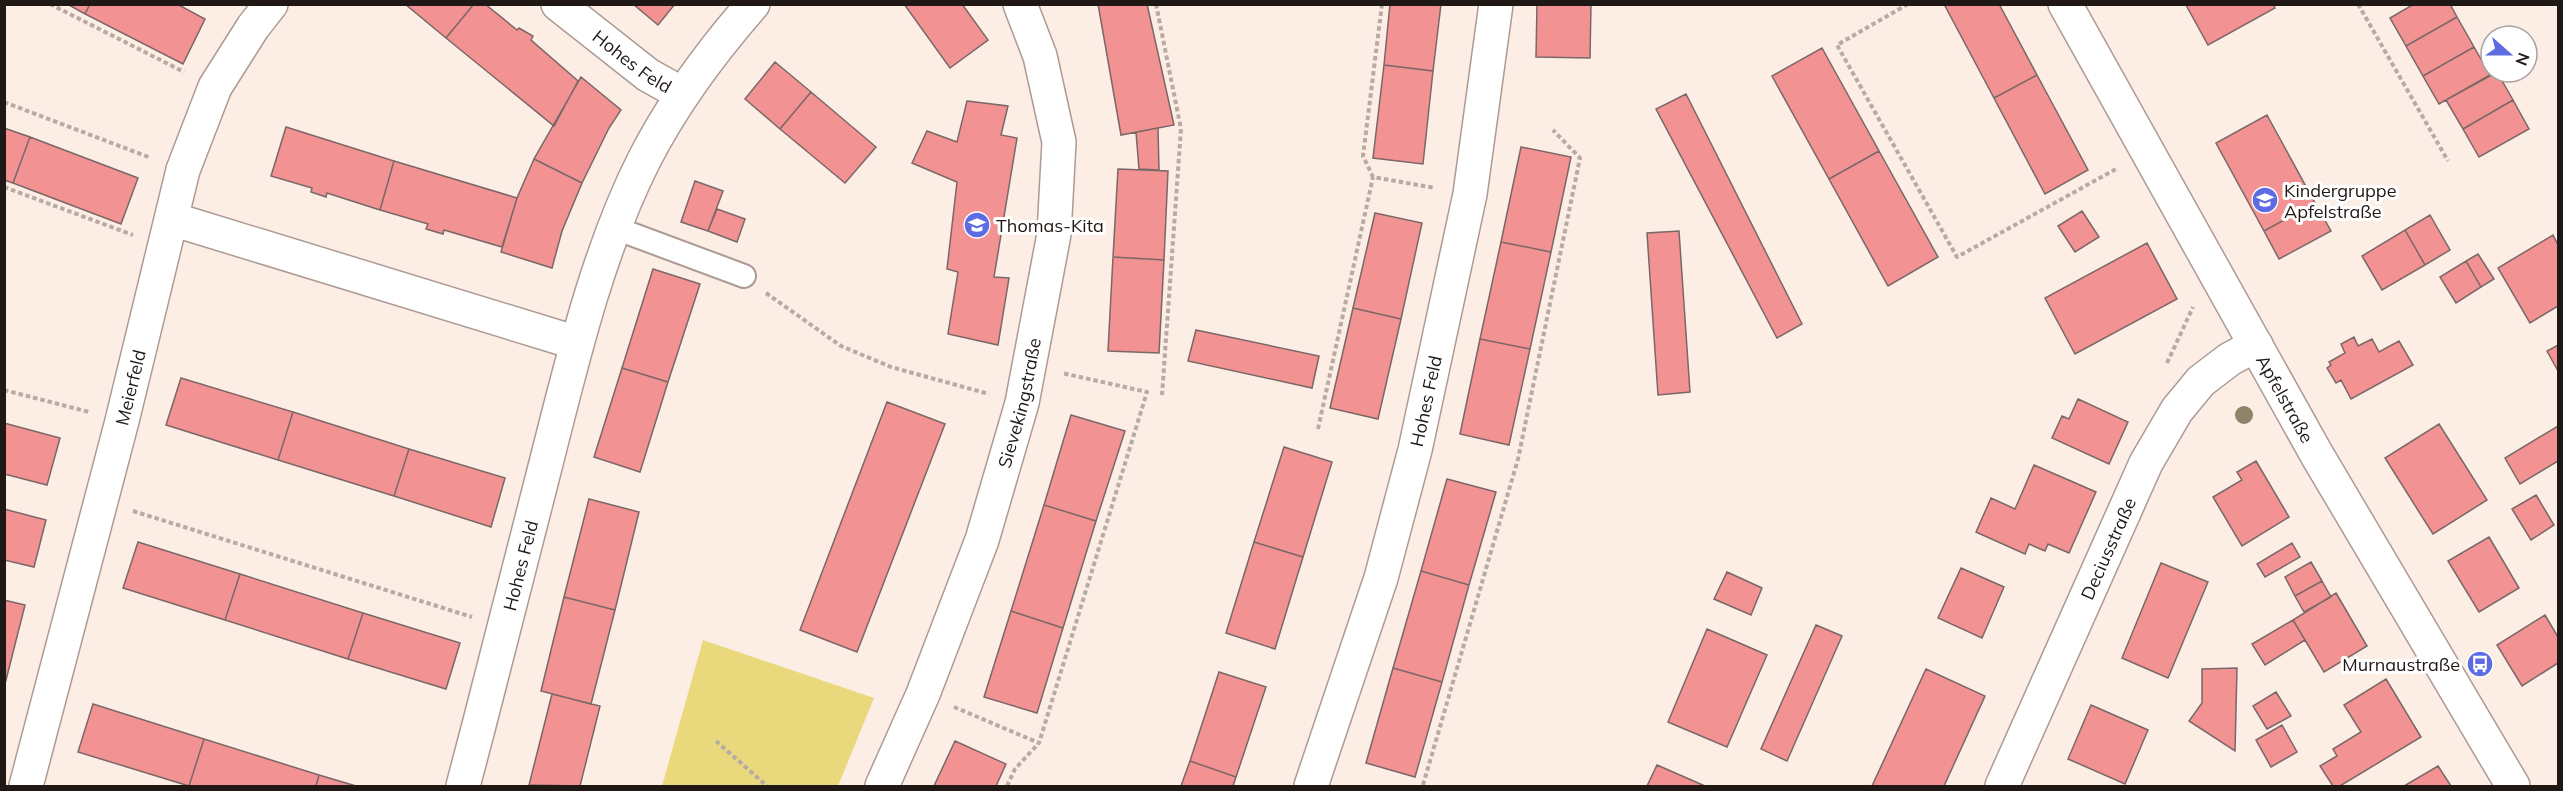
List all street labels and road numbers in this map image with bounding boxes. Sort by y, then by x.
street label: Hohes Feld [588,24,676,98]
street label: Sievekingstraße [992,336,1046,470]
street label: Meierfeld [110,347,150,428]
street label: Apfelstraße [2252,350,2319,447]
street label: Hohes Feld [1405,353,1447,449]
street label: Deciusstraße [2075,494,2141,603]
street label: Hohes Feld [498,518,543,613]

